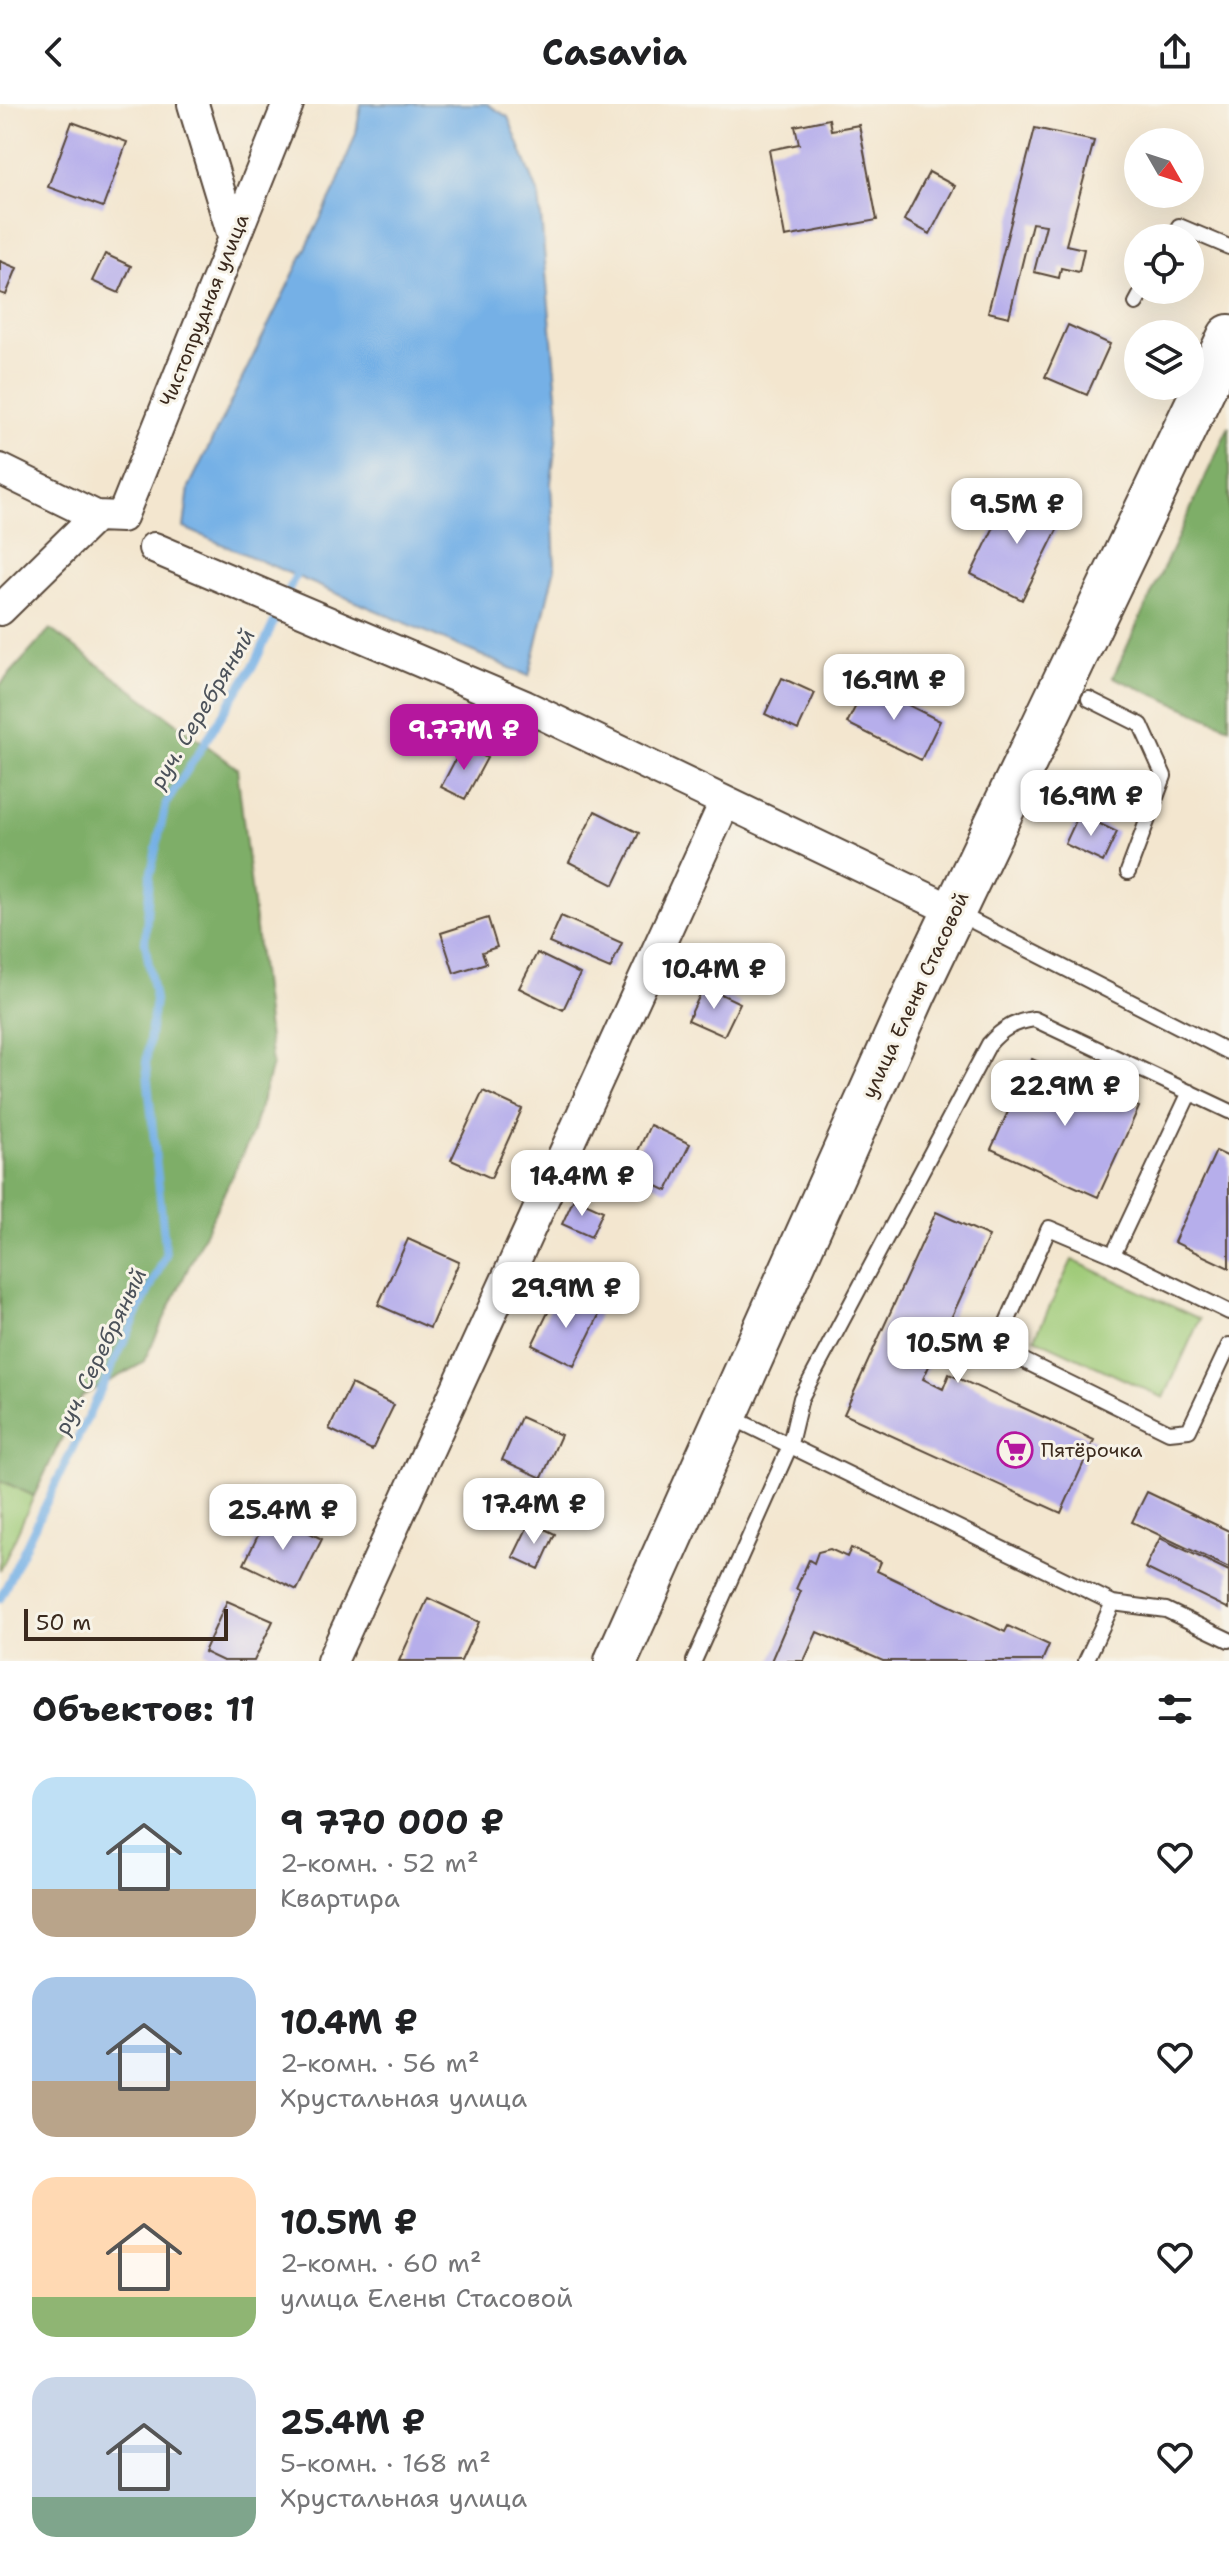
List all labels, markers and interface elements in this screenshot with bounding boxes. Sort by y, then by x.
text: Casavia [542,28,687,77]
icon: back [32,30,76,74]
icon: share [1153,30,1197,74]
north arrow [1124,128,1204,208]
map controls [1124,128,1204,400]
street label: Чистопрудная улица [154,210,255,410]
button: locate [1124,224,1204,304]
button: layers [1124,320,1204,400]
pin: 9.5M ₽ [952,478,1082,546]
text: 9.5M ₽ [969,486,1065,521]
water label: руч. Серебряный [143,623,262,794]
pin: 16.9M ₽ [820,654,968,722]
text: 16.9M ₽ [841,662,947,697]
pin: 9.77M ₽ [390,704,538,772]
text: 9.77M ₽ [408,712,520,747]
pin: 16.9M ₽ [1017,770,1165,838]
text: 16.9M ₽ [1038,778,1144,813]
street label: улица Елены Стасовой [856,887,974,1103]
pin: 10.4M ₽ [640,943,788,1011]
text: 10.4M ₽ [661,951,767,986]
pin: 22.9M ₽ [991,1060,1139,1128]
text: 22.9M ₽ [1009,1068,1121,1103]
pin: 14.4M ₽ [508,1150,656,1218]
text: 14.4M ₽ [529,1158,635,1193]
pin: 29.9M ₽ [492,1262,640,1330]
water label: руч. Серебряный [47,1263,153,1440]
text: 29.9M ₽ [510,1270,622,1305]
pin: 10.5M ₽ [884,1317,1032,1385]
text: 10.5M ₽ [905,1325,1011,1360]
supermarket icon: Пятёрочка [996,1431,1034,1469]
place label: Пятёрочка [1041,1437,1143,1463]
pin: 17.4M ₽ [460,1478,608,1546]
pin: 25.4M ₽ [209,1484,357,1552]
text: 17.4M ₽ [481,1486,587,1521]
text: 25.4M ₽ [227,1492,339,1527]
scale bar [24,1605,228,1641]
text: 50 m [36,1608,91,1637]
text: Объектов: 11 [32,1686,255,1732]
icon: filters [1153,1687,1197,1731]
text: 9 770 000 ₽ [280,1799,504,1845]
icon: home [96,1809,192,1905]
icon: heart [1153,1835,1197,1879]
text: 2-комн. · 52 m² [280,1845,479,1880]
text: Квартира [280,1880,400,1915]
text: 10.4M ₽ [280,1999,418,2045]
icon: home [96,2009,192,2105]
icon: heart [1153,2035,1197,2079]
text: 2-комн. · 56 m² [280,2045,480,2080]
text: Хрустальная улица [280,2080,527,2115]
text: 10.5M ₽ [280,2199,418,2245]
icon: home [96,2209,192,2305]
icon: heart [1153,2235,1197,2279]
text: 2-комн. · 60 m² [280,2245,482,2280]
text: улица Елены Стасовой [280,2280,573,2315]
text: 25.4M ₽ [280,2399,426,2445]
icon: home [96,2409,192,2505]
icon: heart [1153,2435,1197,2479]
text: 5-комн. · 168 m² [280,2445,491,2480]
text: Хрустальная улица [280,2480,527,2515]

